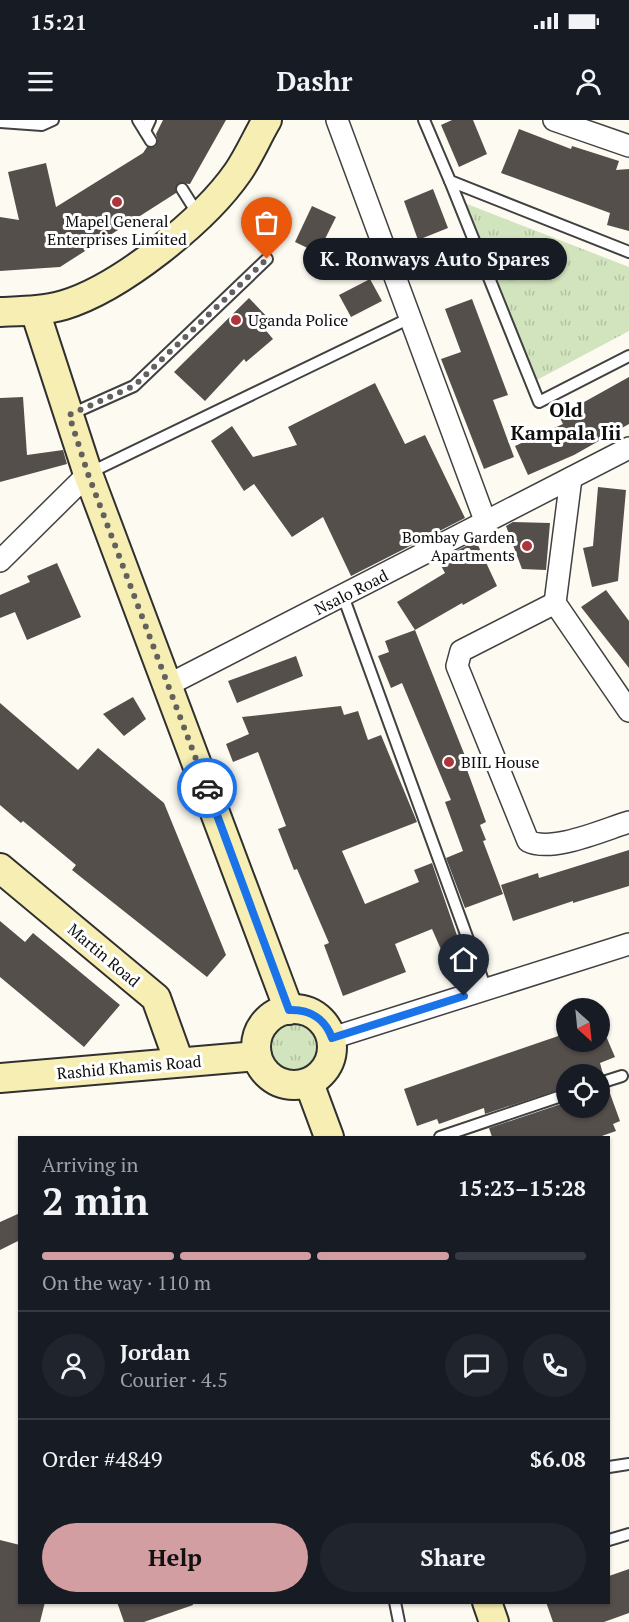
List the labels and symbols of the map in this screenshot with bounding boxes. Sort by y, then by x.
marker: Mapel General Enterprises Limited [110,195,124,209]
pin [241,197,292,259]
place label: Mapel General Enterprises Limited [47,210,187,250]
callout: K. Ronways Auto Spares [303,238,567,280]
place label: Uganda Police [248,309,348,331]
marker: Uganda Police [229,313,243,327]
district label: Old Kampala Iii [510,396,622,446]
place label: Bombay Garden Apartments [402,526,515,566]
marker: Bombay Garden Apartments [520,539,534,553]
street label: Nsalo Road [310,564,392,620]
place label: BIIL House [461,751,539,773]
marker: BIIL House [442,755,456,769]
courier [177,758,237,818]
street label: Martin Road [63,918,145,992]
pin [438,934,489,996]
north arrow [556,998,610,1052]
street label: Rashid Khamis Road [56,1050,202,1084]

